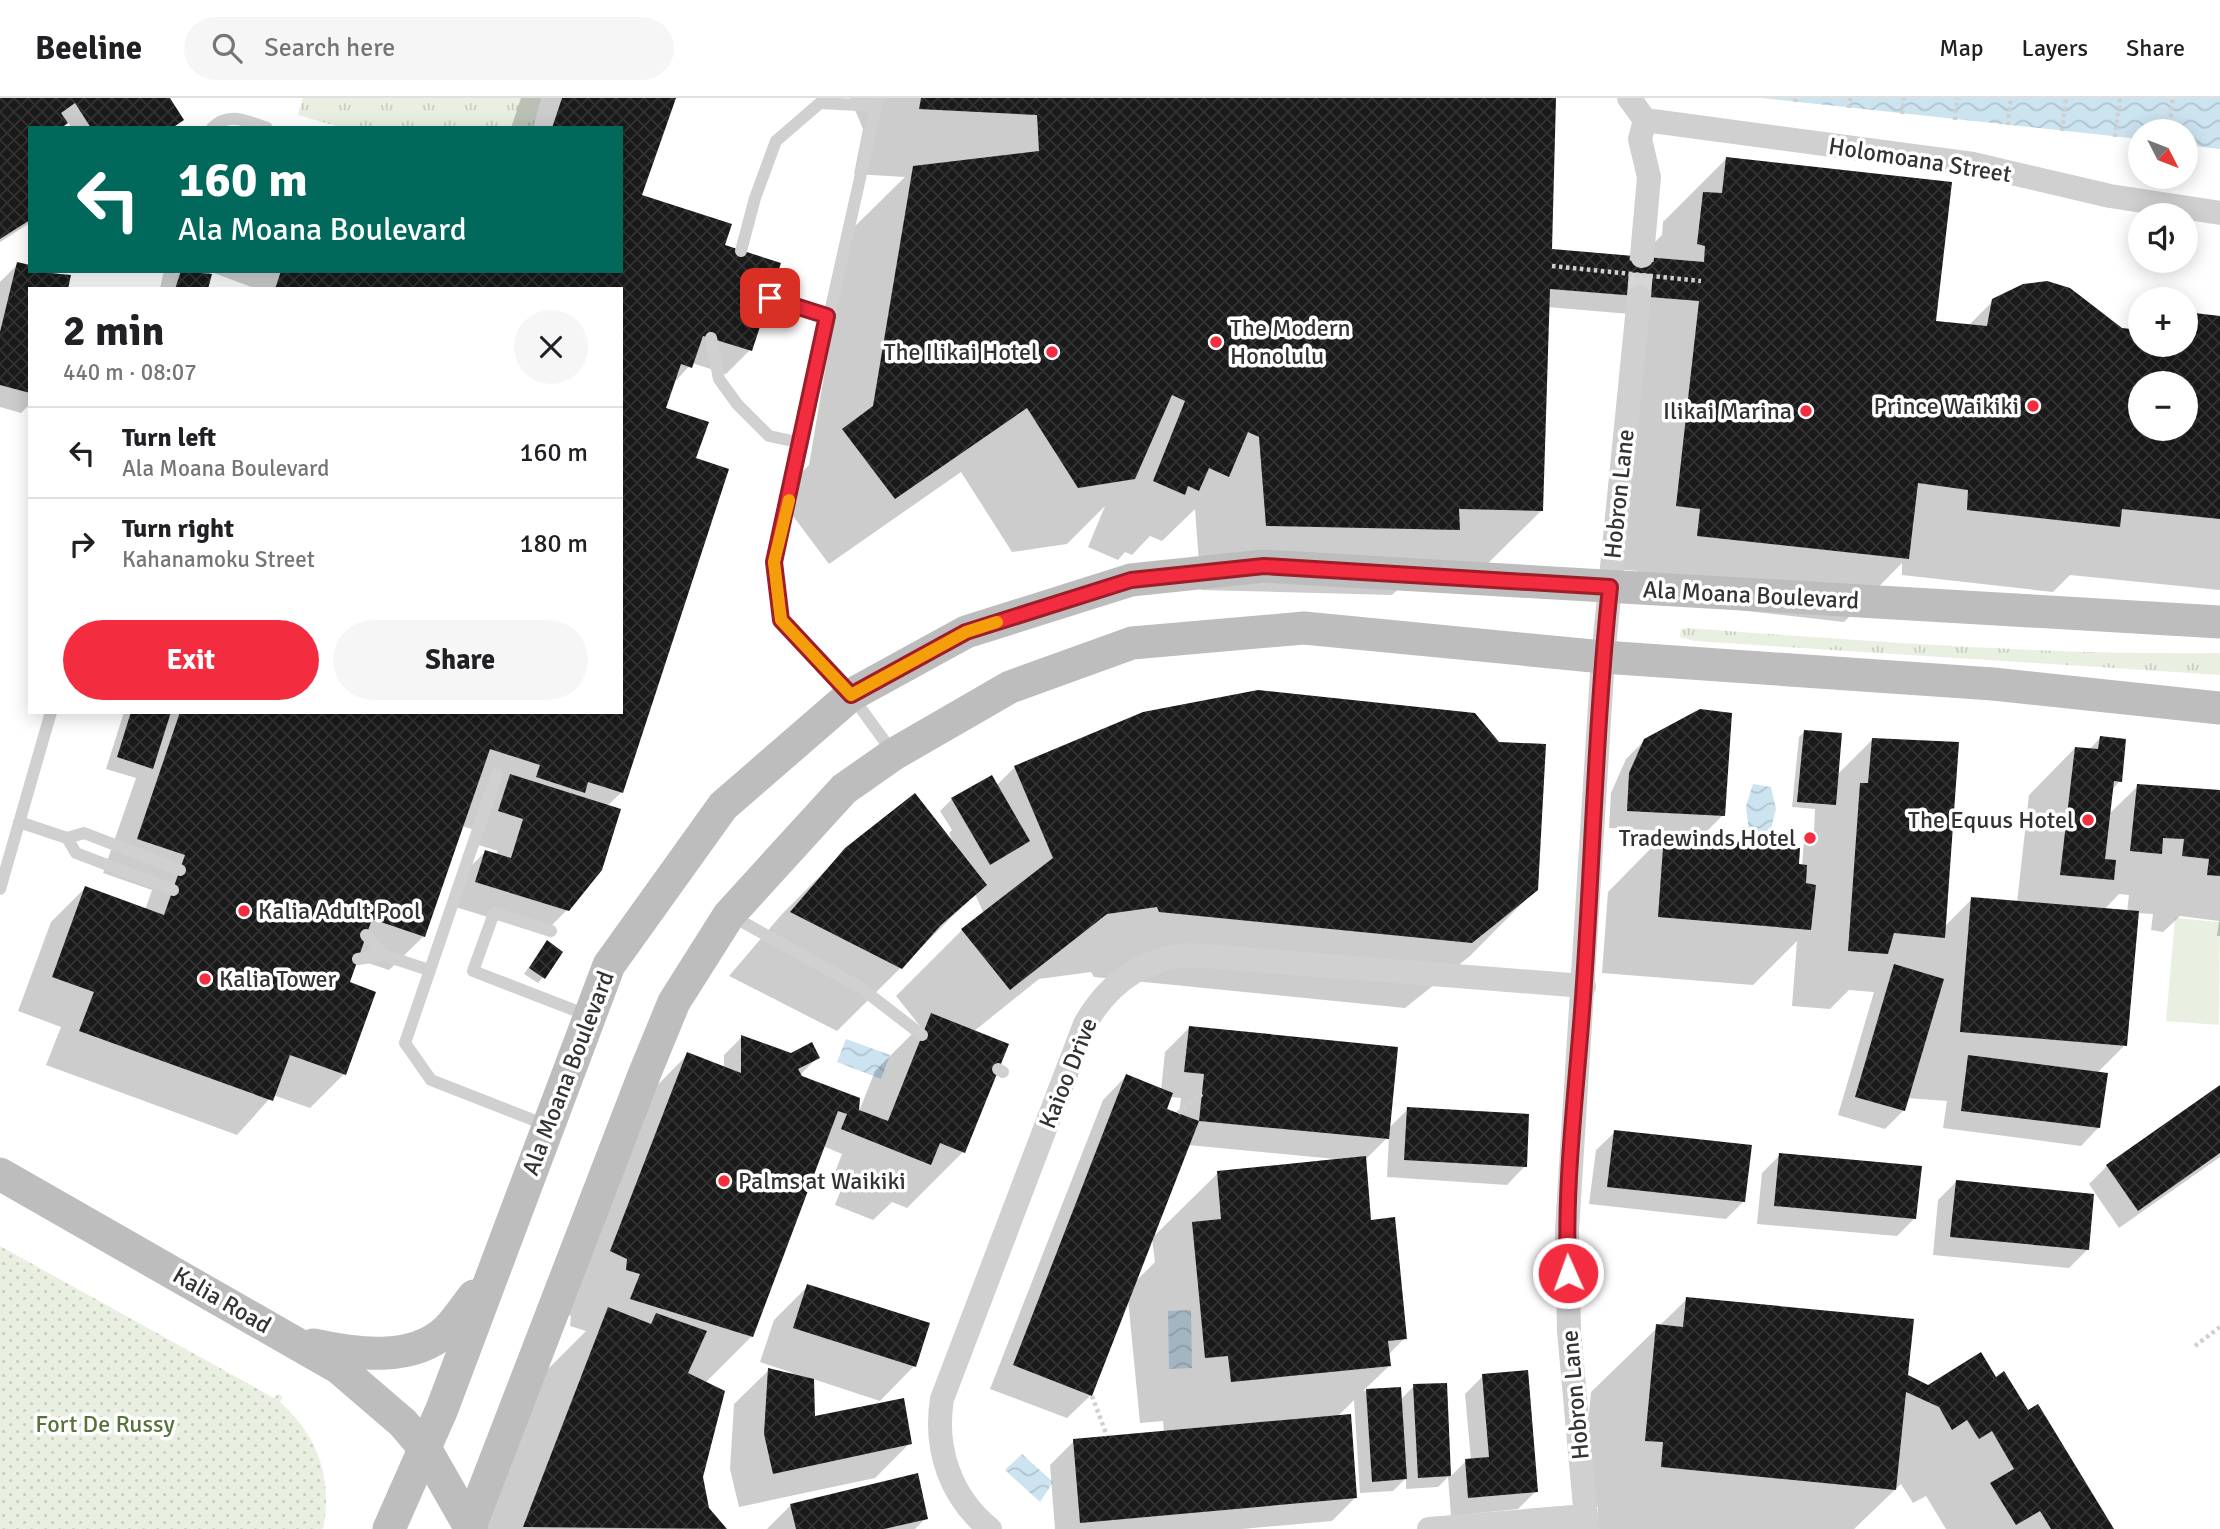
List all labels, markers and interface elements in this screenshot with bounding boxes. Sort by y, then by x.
search box [184,17,674,80]
text: Beeline [35,28,142,69]
icon: search [208,29,246,67]
text: Search here [264,32,395,64]
text: Map [1939,33,1984,63]
text: Layers [2022,33,2088,63]
text: Share [2126,33,2185,63]
north arrow [2128,119,2198,189]
map controls [2128,119,2198,441]
street label: Holomoana Street [1826,131,2014,189]
text: 160 m [178,150,308,210]
icon: left [63,154,154,245]
button: sound [2128,203,2198,273]
text: Ala Moana Boulevard [178,210,467,249]
pin [740,268,800,328]
icon: arrive [751,279,789,317]
button: + [2128,287,2198,357]
text: 2 min [63,306,164,357]
button: close [514,310,588,384]
place label: The Modern Honolulu [1230,313,1351,371]
marker: The Modern Honolulu [1208,334,1224,350]
place label: The Ilikai Hotel [884,337,1038,367]
marker: The Ilikai Hotel [1044,344,1060,360]
text: 440 m · 08:07 [63,358,197,387]
button: − [2128,371,2198,441]
place label: Prince Waikiki [1873,391,2019,421]
place label: Ilikai Marina [1663,396,1792,426]
marker: Prince Waikiki [2025,398,2041,414]
marker: Ilikai Marina [1798,403,1814,419]
text: Turn left [122,422,216,454]
street label: Hobron Lane [1597,428,1641,560]
icon: left [63,434,101,472]
text: 160 m [519,437,588,469]
text: Ala Moana Boulevard [122,454,330,483]
text: Turn right [122,513,234,545]
icon: right [63,525,101,563]
text: 180 m [519,528,588,560]
text: Kahanamoku Street [122,545,315,574]
street label: Ala Moana Boulevard [1642,574,1860,616]
button: Exit [63,620,319,700]
button: Share [333,620,588,700]
place label: The Equus Hotel [1908,805,2074,835]
marker: The Equus Hotel [2080,812,2096,828]
place label: Tradewinds Hotel [1619,823,1796,853]
marker: Tradewinds Hotel [1802,830,1818,846]
place label: Kalia Adult Pool [258,896,421,926]
marker: Kalia Adult Pool [236,903,252,919]
place label: Kalia Tower [219,964,336,994]
street label: Ala Moana Boulevard [515,967,621,1179]
marker: Kalia Tower [197,971,213,987]
street label: Kaioo Drive [1032,1013,1104,1133]
place label: Palms at Waikiki [738,1166,906,1196]
marker: Palms at Waikiki [716,1173,732,1189]
position arrow [1531,1236,1605,1310]
street label: Kalia Road [167,1260,277,1340]
street label: Hobron Lane [1554,1329,1596,1461]
park label: Fort De Russy [35,1409,175,1439]

